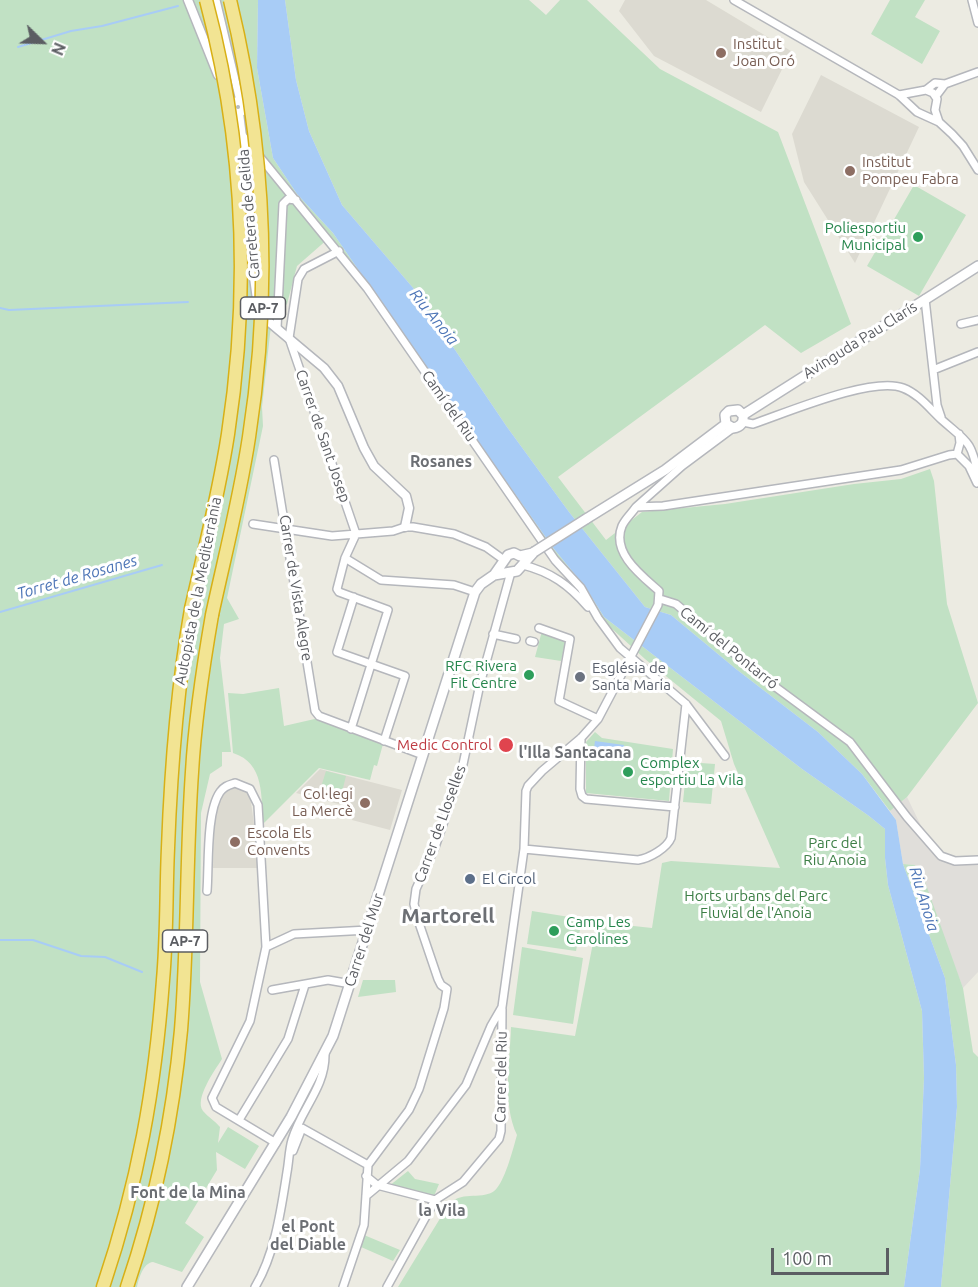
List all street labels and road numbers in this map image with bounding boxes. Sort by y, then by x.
street label: Carretera de Gelida [234,148,264,280]
road number: AP-7 [240,297,286,319]
street label: Avinguda Pau Clarís [799,298,921,382]
street label: Carrer de Sant Josep [292,367,354,505]
street label: Camí del Riu [418,367,480,445]
street label: Autopista de la Mediterrània [171,495,225,687]
street label: Carrer de Vista Alegre [276,514,316,662]
street label: Camí del Pontarró [676,603,782,693]
street label: Carrer de Lloselles [410,763,470,885]
street label: Carrer del Mur [340,891,388,989]
road number: AP-7 [162,930,207,952]
street label: Carrer del Riu [491,1031,511,1123]

